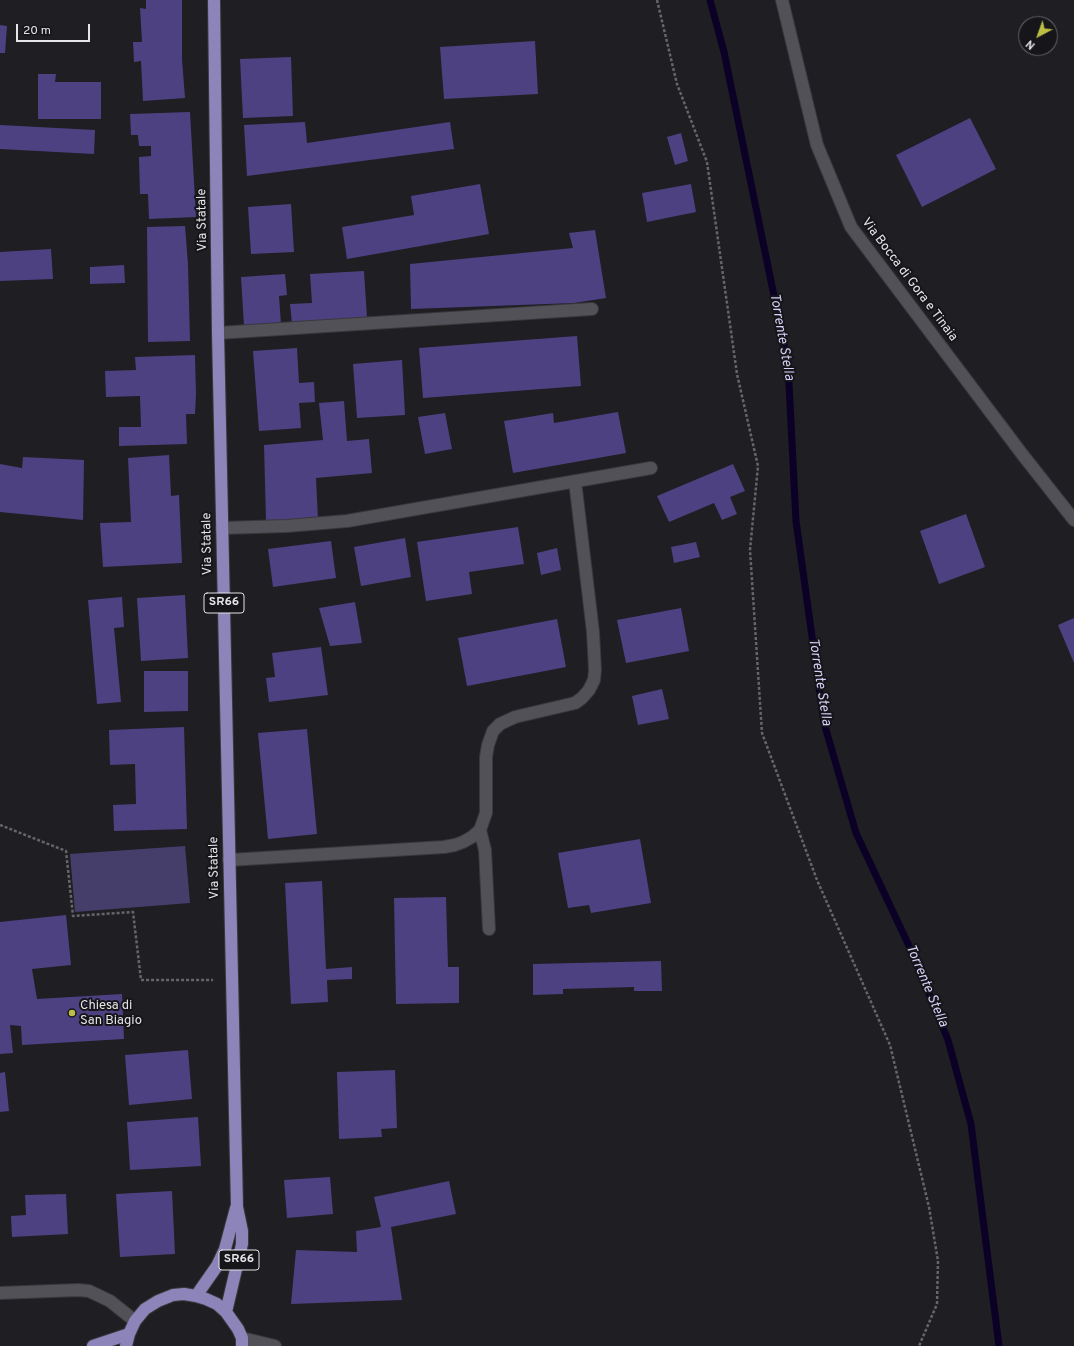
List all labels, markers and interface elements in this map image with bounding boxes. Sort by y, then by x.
scale bar [18,16,92,42]
north arrow [1018,16,1058,56]
text: 20 m [23,23,51,39]
text: N [1023,36,1038,52]
street label: Via Statale [195,188,211,252]
street label: Via Bocca di Gora e Tinaia [858,215,960,345]
water label: Torrente Stella [765,292,797,382]
street label: Via Statale [200,512,216,576]
road number: SR66 [204,593,244,613]
water label: Torrente Stella [804,637,834,727]
street label: Via Statale [207,836,223,900]
water label: Torrente Stella [901,942,951,1030]
place label: Chiesa di San Biagio [80,998,142,1029]
marker: Chiesa di San Biagio [67,1008,77,1018]
road number: SR66 [219,1250,259,1270]

